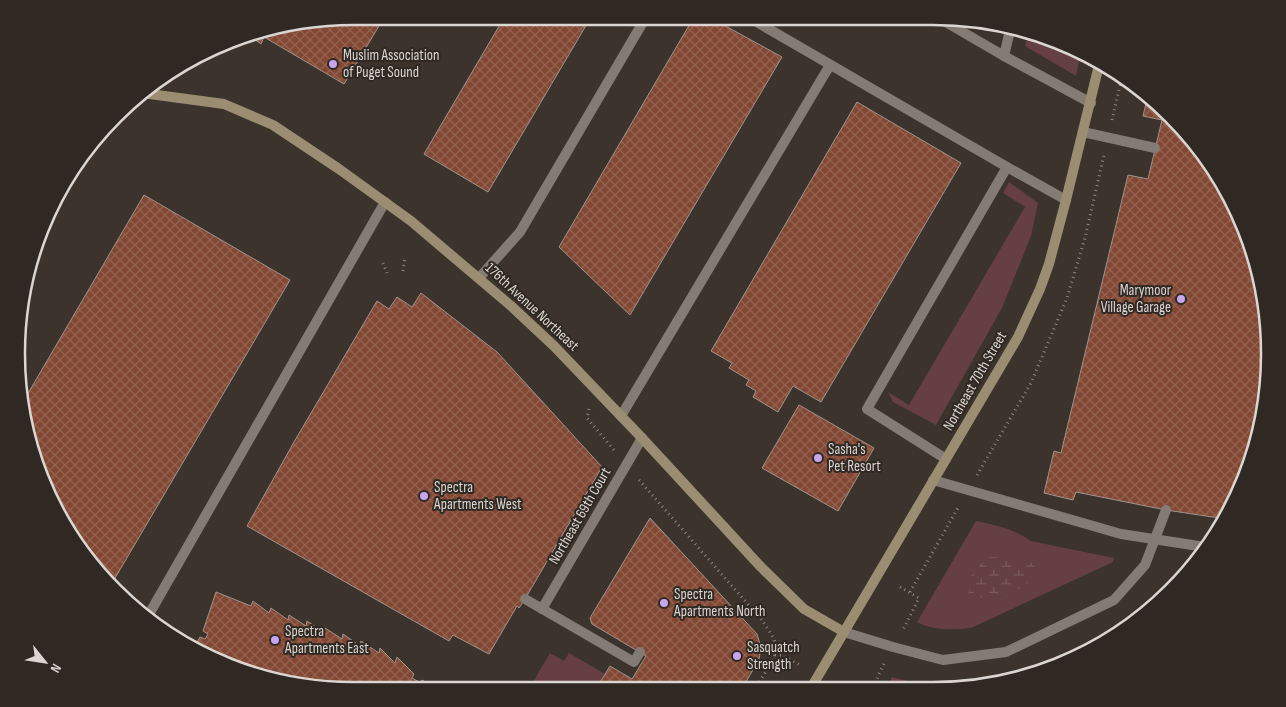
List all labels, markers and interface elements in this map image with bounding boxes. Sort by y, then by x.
place label: Muslim Association of Puget Sound [343,46,439,82]
marker: Muslim Association of Puget Sound [327,58,339,70]
street label: 176th Avenue Northeast [481,259,583,356]
place label: Marymoor Village Garage [1101,281,1172,317]
marker: Marymoor Village Garage [1175,293,1187,305]
street label: Northeast 70th Street [939,328,1011,434]
place label: Sasha's Pet Resort [828,440,881,476]
marker: Sasha's Pet Resort [812,452,824,464]
street label: Northeast 69th Court [545,464,616,568]
place label: Spectra Apartments West [433,478,522,514]
marker: Spectra Apartments West [418,490,430,502]
place label: Spectra Apartments North [673,585,766,621]
marker: Spectra Apartments North [658,597,670,609]
place label: Spectra Apartments East [284,622,369,658]
marker: Spectra Apartments East [269,634,281,646]
north arrow [20,637,70,687]
place label: Sasquatch Strength [747,638,800,674]
marker: Sasquatch Strength [731,650,743,662]
text: N [47,661,65,676]

